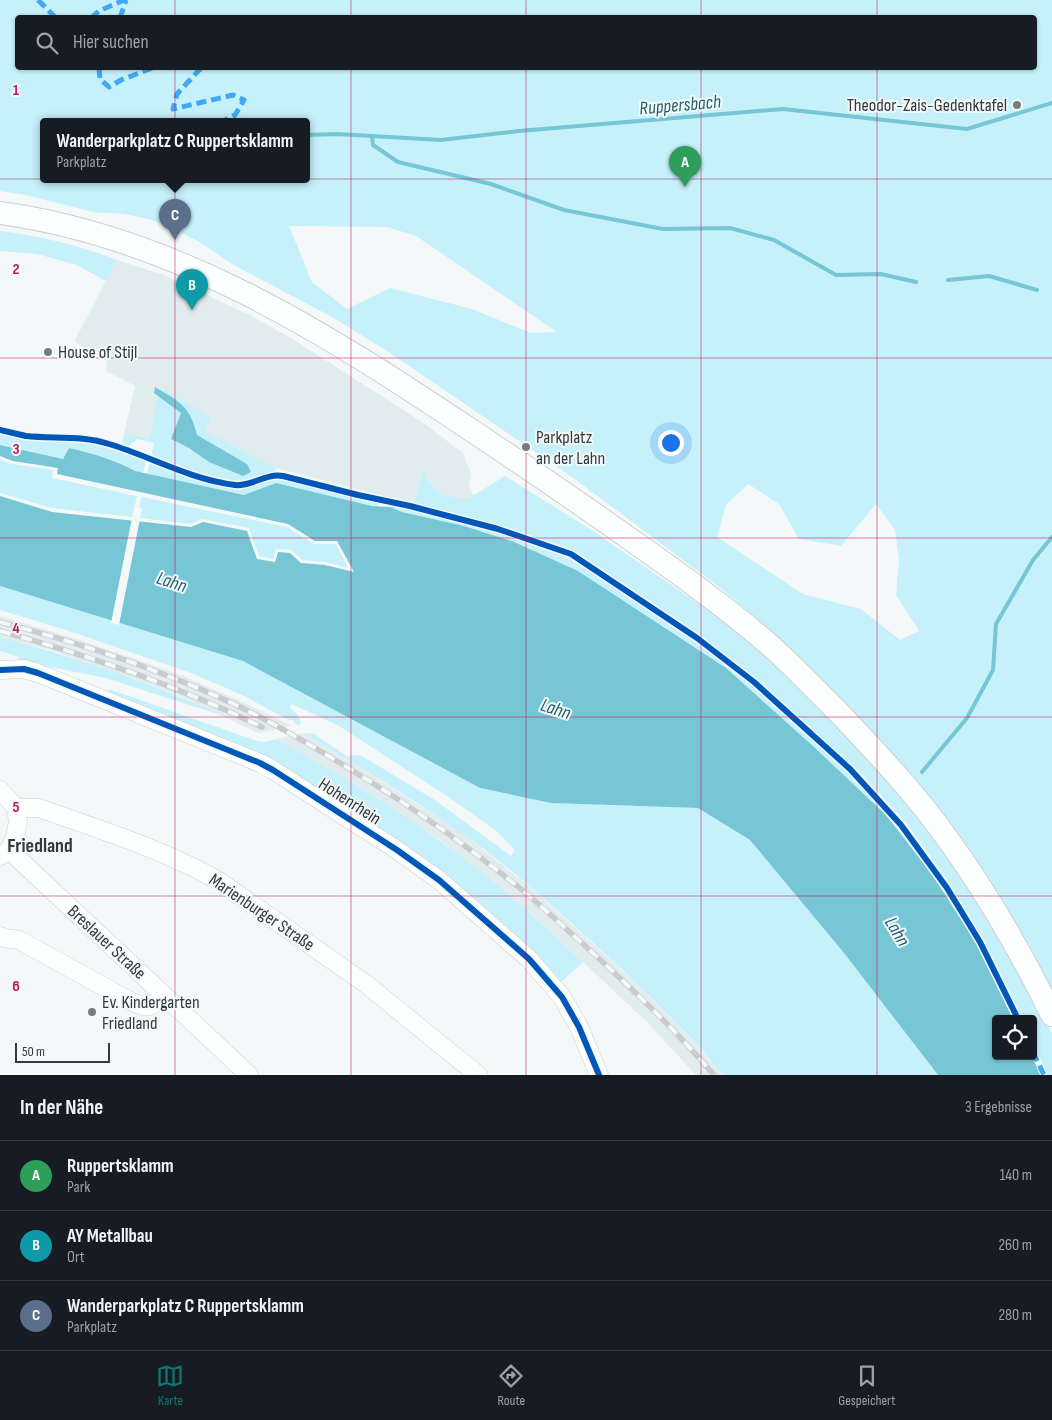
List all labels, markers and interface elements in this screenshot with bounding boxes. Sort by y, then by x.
search box [15,15,1037,70]
icon: search [33,29,61,57]
text: Hier suchen [73,31,149,54]
text: 1 [13,81,20,100]
water label: Ruppersbach [638,90,722,121]
place label: Theodor-Zais-Gedenktafel [847,95,1007,116]
marker: Theodor-Zais-Gedenktafel [1011,99,1023,111]
popup [40,118,310,183]
text: Wanderparkplatz C Ruppertsklamm [57,130,293,153]
pin: A [669,146,701,187]
text: Parkplatz [57,153,106,172]
pin: C [159,199,191,240]
text: 2 [12,260,20,279]
pin: B [176,269,208,310]
place label: House of Stijl [58,342,137,363]
marker: House of Stijl [42,346,54,358]
place label: Parkplatz an der Lahn [536,427,605,469]
your location [658,430,684,456]
text: 3 [12,440,20,459]
marker: Parkplatz an der Lahn [520,441,532,453]
water label: Lahn [154,567,190,598]
text: 4 [12,619,20,638]
water label: Lahn [538,694,574,725]
street label: Hohenrhein [314,773,385,829]
text: 5 [12,798,20,817]
district label: Friedland [7,834,73,858]
street label: Marienburger Straße [205,869,319,955]
street label: Breslauer Straße [63,901,150,984]
water label: Lahn [879,913,914,951]
text: 6 [12,977,20,996]
place label: Ev. Kindergarten Friedland [102,992,200,1034]
marker: Ev. Kindergarten Friedland [86,1006,98,1018]
map controls [992,1015,1037,1060]
button: locate [992,1015,1037,1060]
scale bar [15,1040,110,1063]
text: 50 m [22,1043,45,1060]
text: In der Nähe [20,1095,103,1120]
text: 3 Ergebnisse [965,1098,1032,1117]
text: Ruppertsklamm [67,1155,174,1178]
text: A [32,1166,40,1185]
text: 140 m [1000,1166,1032,1185]
text: Park [67,1178,90,1197]
text: AY Metallbau [67,1225,153,1248]
text: B [32,1236,40,1255]
text: 260 m [998,1236,1032,1255]
text: Ort [67,1248,85,1267]
text: Wanderparkplatz C Ruppertsklamm [67,1295,304,1318]
text: C [32,1306,40,1325]
text: 280 m [998,1306,1032,1325]
text: Parkplatz [67,1318,117,1337]
tab: Karte [156,1362,184,1409]
tab: Route [497,1362,525,1409]
tab: Gespeichert [838,1362,896,1409]

